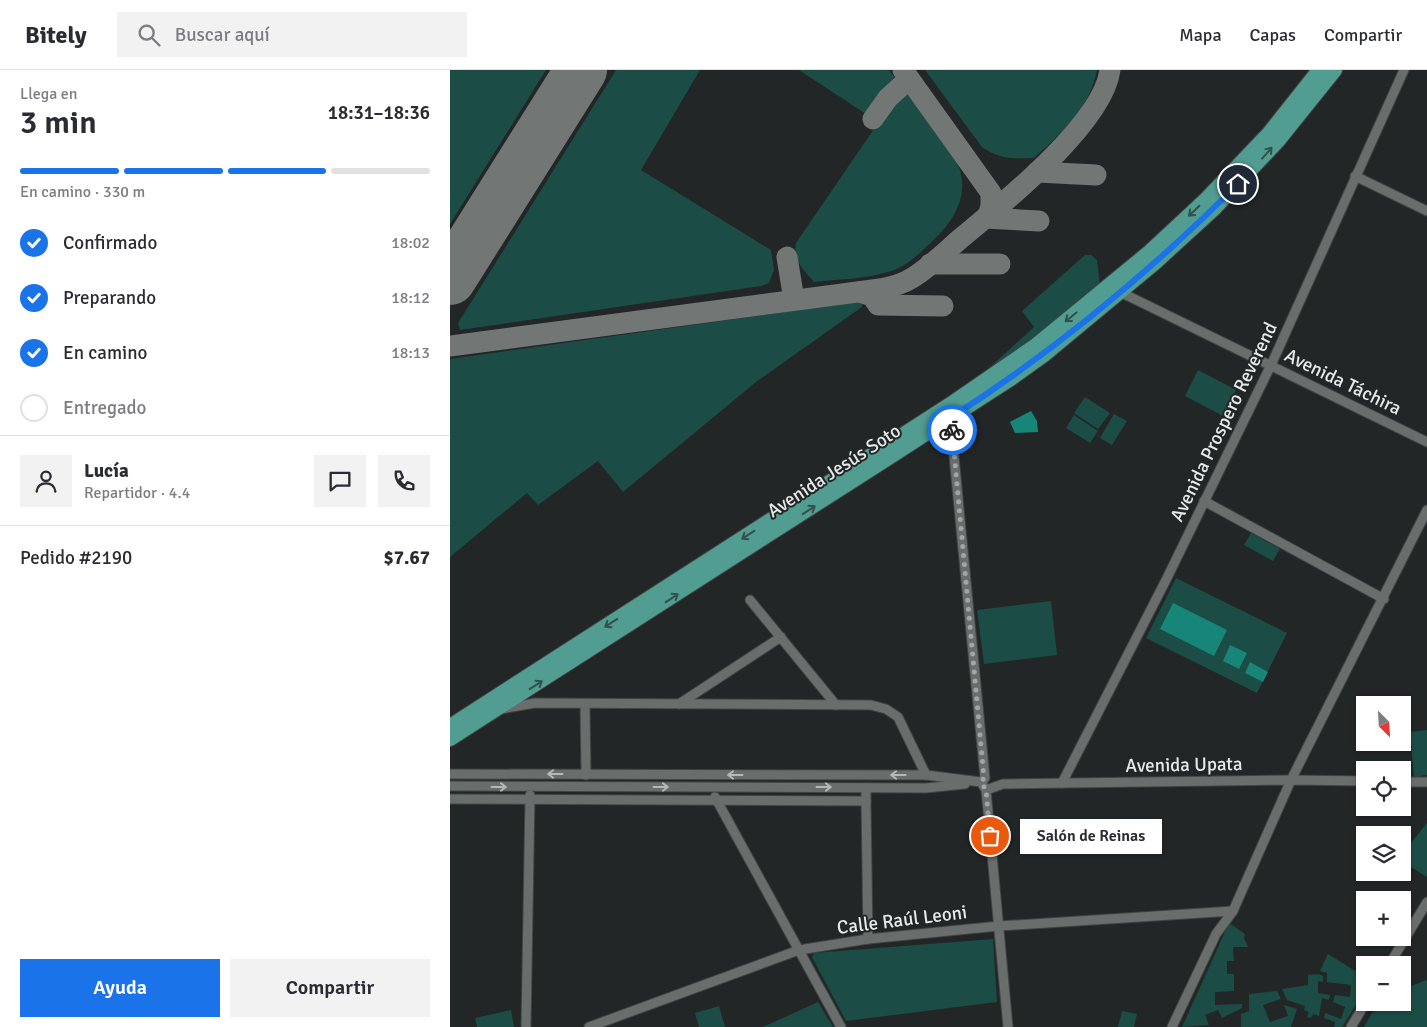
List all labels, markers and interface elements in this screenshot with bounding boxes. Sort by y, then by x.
search box [117,12,467,57]
text: Bitely [25,20,87,50]
icon: search [135,21,163,49]
text: Buscar aquí [175,23,270,47]
text: Mapa [1179,24,1222,46]
text: Capas [1250,24,1296,46]
text: Compartir [1324,24,1402,46]
text: Llega en [20,84,78,104]
text: 18:31–18:36 [328,101,430,125]
text: 3 min [20,103,97,142]
one-way arrow [1261,146,1273,159]
pin [1217,163,1259,205]
icon: home [1224,170,1252,198]
text: En camino · 330 m [20,182,145,202]
one-way arrow [1188,205,1201,217]
icon: check [20,229,48,257]
text: Confirmado [63,231,157,255]
text: 18:02 [391,233,430,253]
icon: check [20,284,48,312]
text: Preparando [63,286,156,310]
text: 18:12 [391,288,430,308]
one-way arrow [1065,312,1078,323]
street label: Avenida Prospero Reverend [1165,318,1283,526]
icon: check [20,339,48,367]
text: En camino [63,341,147,365]
text: 18:13 [391,343,430,363]
street label: Avenida Táchira [1281,343,1405,421]
text: Entregado [63,396,146,420]
courier [927,405,977,455]
icon: bike [938,416,966,444]
street label: Avenida Jesús Soto [763,419,905,523]
button: person [20,455,72,507]
button: chat [314,455,366,507]
button: phone [378,455,430,507]
text: Lucía [84,459,129,483]
text: Repartidor · 4.4 [84,483,190,503]
one-way arrow [802,504,816,515]
one-way arrow [742,530,756,540]
text: Pedido #2190 [20,546,132,570]
text: $7.67 [384,546,430,570]
one-way arrow [665,592,679,602]
one-way arrow [605,618,619,628]
one-way arrow [528,680,542,690]
north arrow [1356,696,1411,751]
map controls [1356,696,1411,1011]
street label: Avenida Upata [1125,752,1243,778]
button: locate [1356,761,1411,816]
one-way arrow [548,769,564,779]
one-way arrow [728,770,744,780]
one-way arrow [890,770,906,780]
one-way arrow [490,782,506,792]
one-way arrow [652,782,669,792]
one-way arrow [815,782,831,792]
pin [969,815,1011,857]
callout: Salón de Reinas [1020,818,1162,854]
icon: bag [976,822,1004,850]
text: Salón de Reinas [1037,826,1145,846]
button: layers [1356,826,1411,881]
button: + [1356,891,1411,946]
street label: Calle Raúl Leoni [836,900,968,940]
button: − [1356,956,1411,1011]
button: Ayuda [20,959,220,1017]
button: Compartir [230,959,430,1017]

